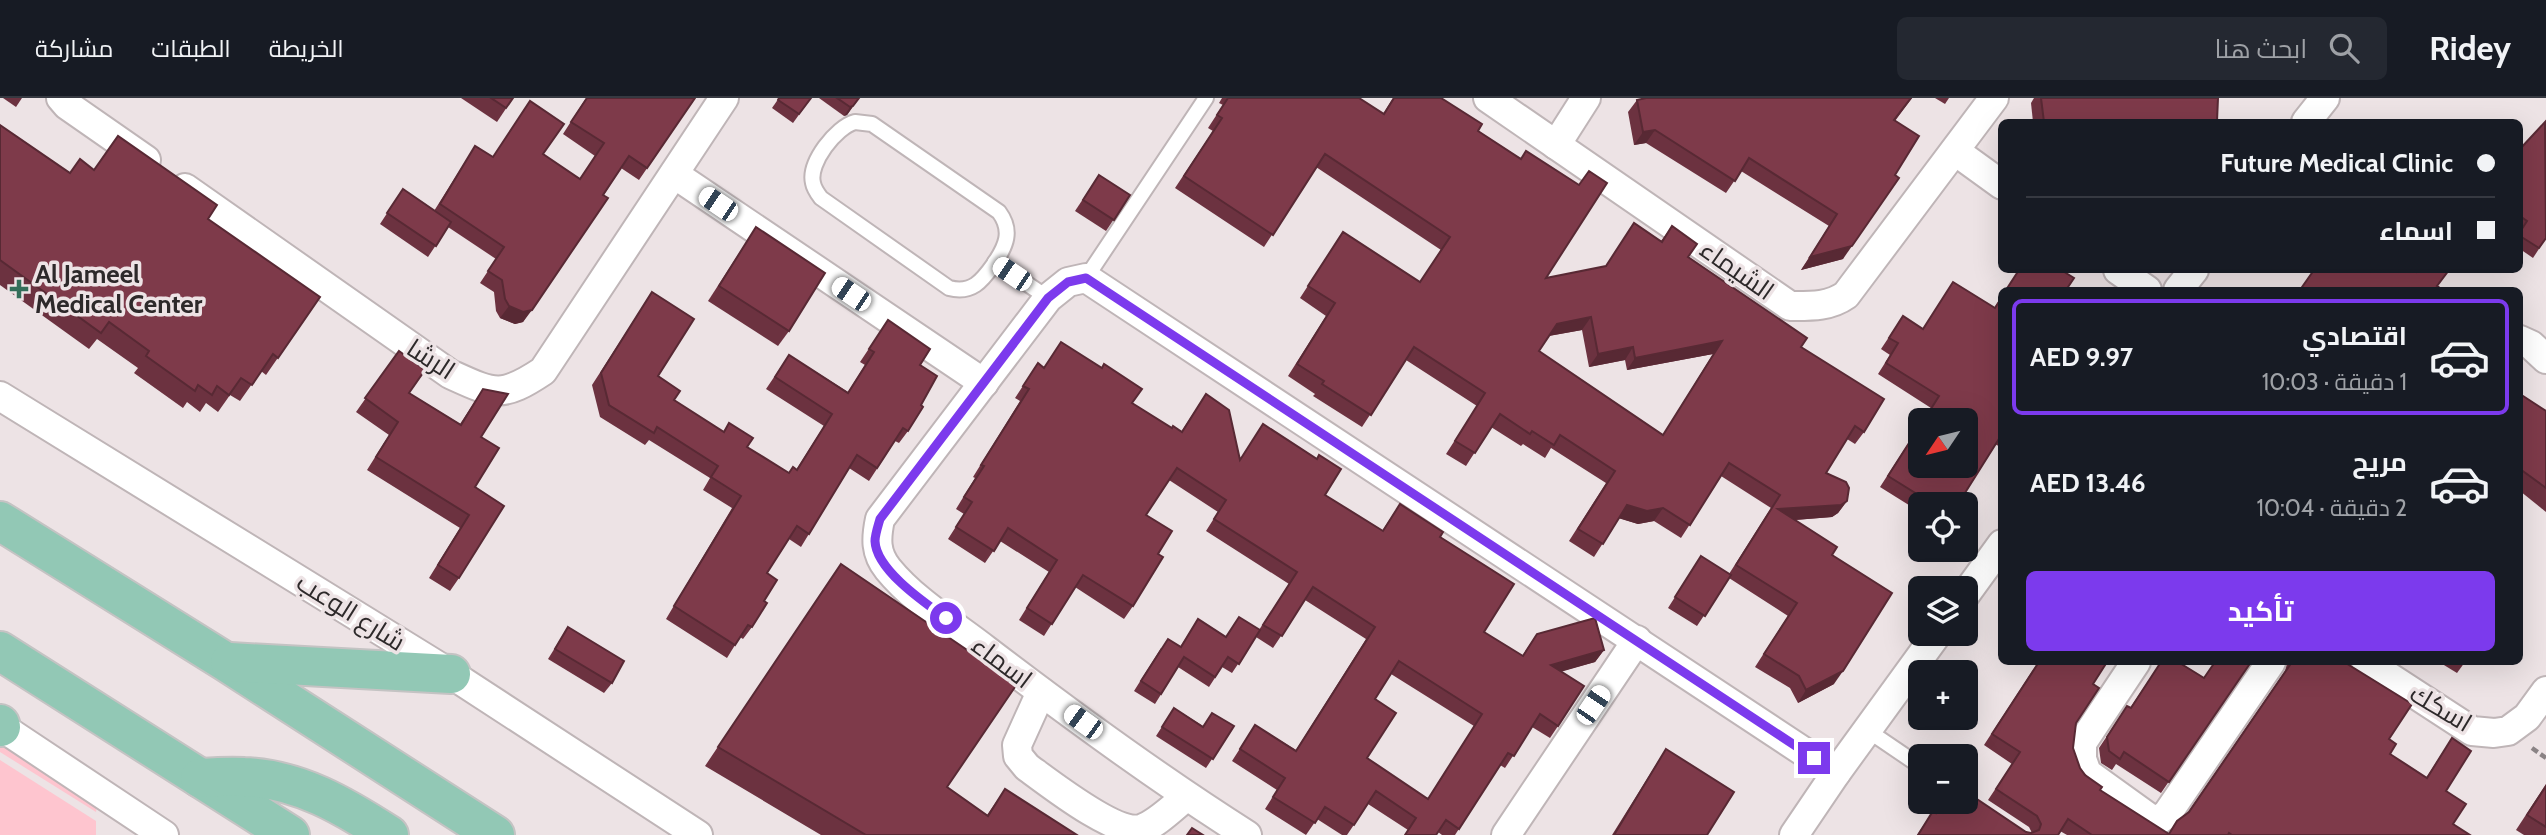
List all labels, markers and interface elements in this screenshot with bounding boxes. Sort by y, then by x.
search box [1897,17,2387,80]
text: Ridey [2429,28,2511,68]
icon: search [2325,29,2363,67]
text: ابحث هنا [2215,33,2307,65]
text: مشاركة [35,34,113,63]
text: الطبقات [151,34,231,63]
text: الخريطة [269,34,344,63]
text: Future Medical Clinic [2220,147,2453,179]
car [695,184,742,224]
text: اسماء [2379,215,2453,247]
street label: الشيماء [1694,233,1780,307]
car [989,254,1036,294]
place label: Al Jameel Medical Center [35,258,203,320]
car [828,274,875,314]
marker: Al Jameel Medical Center [9,279,29,299]
text: اقتصادي [2302,320,2407,352]
icon: car [2428,326,2491,389]
street label: الرشا [401,332,461,386]
text: AED 9.97 [2030,341,2133,373]
text: 1 دقيقة · 10:03 [2262,368,2407,396]
north arrow [1908,408,1978,478]
map controls [1908,408,1978,814]
text: مريح [2352,446,2407,478]
icon: car [2428,452,2491,515]
text: AED 13.46 [2030,467,2146,499]
button: locate [1908,492,1978,562]
text: 2 دقيقة · 10:04 [2256,494,2407,522]
street label: شارع الوعب [290,566,411,659]
button: تأكيد [2026,571,2495,651]
button: layers [1908,576,1978,646]
route start [930,602,962,634]
street label: اسماء [965,629,1039,695]
button: + [1908,660,1978,730]
street label: اسكك [2404,677,2478,739]
car [1573,682,1614,728]
car [1060,701,1107,743]
route end [1798,742,1830,774]
button: − [1908,744,1978,814]

